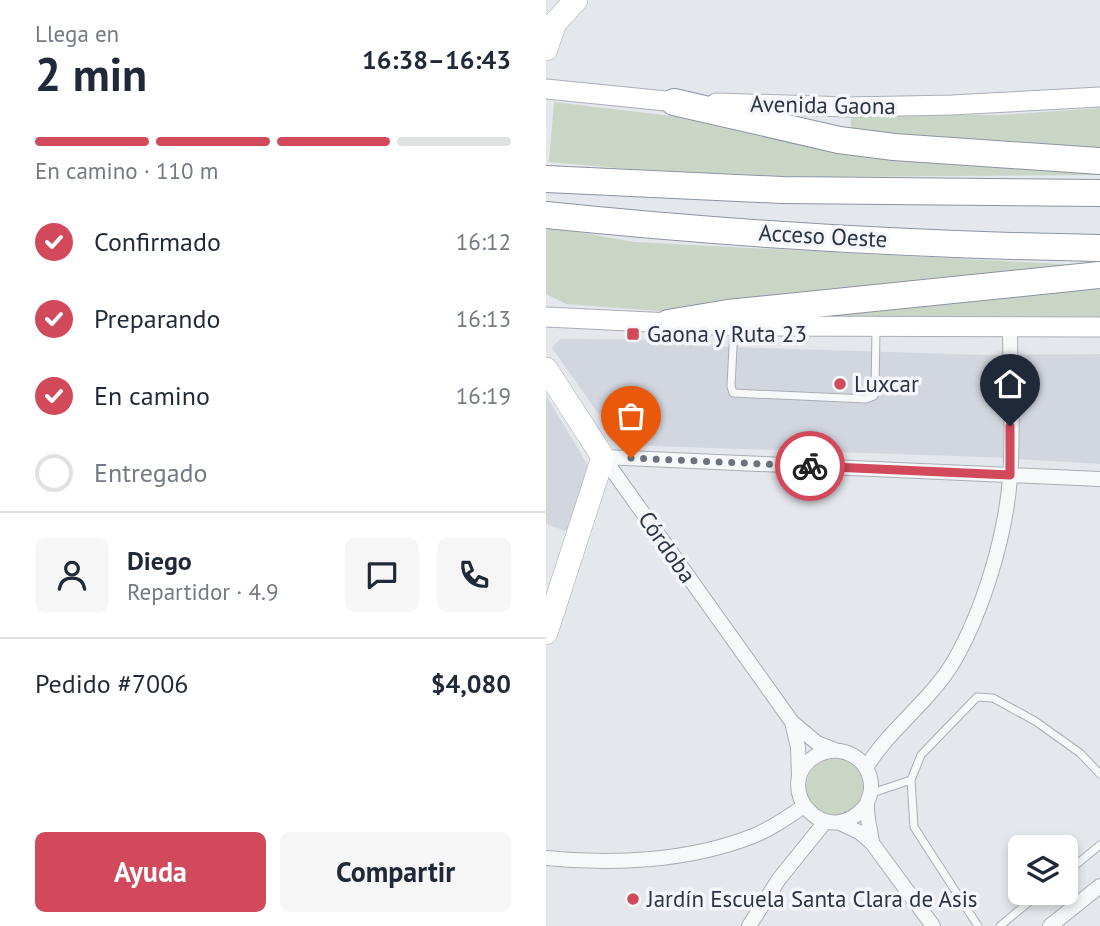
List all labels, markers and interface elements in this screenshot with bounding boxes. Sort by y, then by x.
text: Llega en [35,19,119,48]
text: 16:38–16:43 [362,43,511,76]
text: 2 min [35,44,147,104]
street label: Avenida Gaona [750,89,896,120]
text: En camino · 110 m [35,156,218,185]
street label: Acceso Oeste [758,218,888,253]
icon: check [35,223,73,261]
text: Confirmado [94,225,221,258]
text: 16:12 [456,227,511,256]
icon: check [35,300,73,338]
text: Preparando [94,302,221,335]
text: 16:13 [456,304,511,333]
place label: Gaona y Ruta 23 [647,319,807,348]
marker: Gaona y Ruta 23 [625,326,641,342]
pin [980,354,1040,426]
icon: home [991,365,1029,403]
place label: Luxcar [854,369,919,398]
marker: Luxcar [832,376,848,392]
icon: check [35,377,73,415]
text: En camino [94,379,210,412]
text: 16:19 [456,381,511,410]
pin [601,386,661,458]
icon: bag [612,397,650,435]
courier [775,431,845,501]
icon: bike [791,447,829,485]
text: Entregado [94,456,208,489]
street label: Córdoba [632,505,703,588]
button: person [35,538,109,612]
button: chat [345,538,419,612]
button: phone [437,538,511,612]
text: Diego [127,544,192,577]
text: Repartidor · 4.9 [127,577,279,606]
text: Pedido #7006 [35,667,188,700]
text: $4,080 [431,667,511,700]
button: Ayuda [35,832,266,912]
button: Compartir [280,832,511,912]
map controls [1008,835,1078,905]
button: layers [1008,835,1078,905]
place label: Jardín Escuela Santa Clara de Asis [646,884,978,913]
marker: Jardín Escuela Santa Clara de Asis [625,891,641,907]

